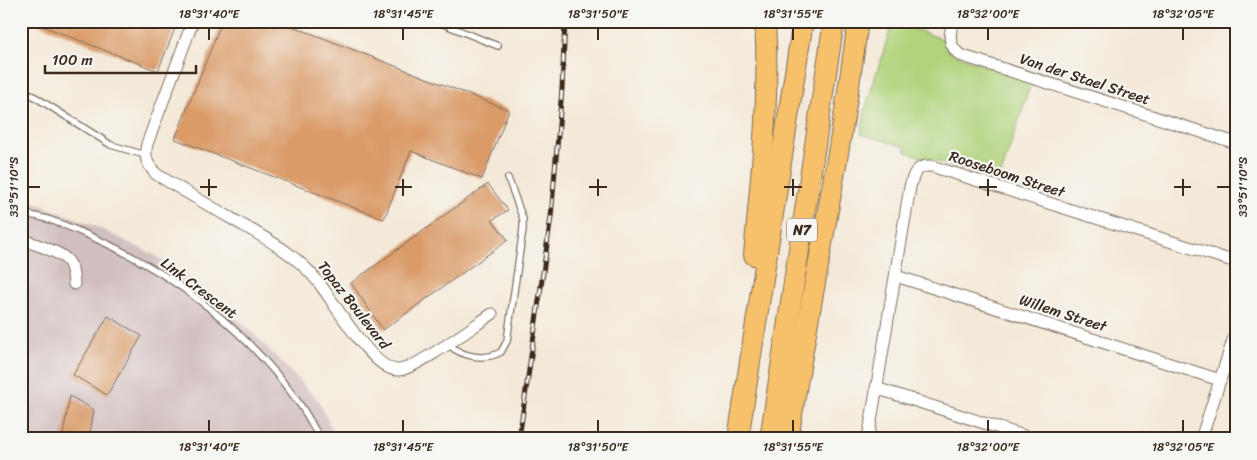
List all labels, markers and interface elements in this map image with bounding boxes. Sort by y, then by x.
text: 18°31'40"E [179,3,241,25]
text: 18°31'45"E [373,3,434,25]
text: 18°31'50"E [568,3,629,25]
text: 18°31'55"E [763,3,824,25]
text: 18°32'00"E [957,3,1020,25]
text: 18°32'05"E [1152,3,1215,25]
scale bar [45,42,196,74]
street label: Van der Stael Street [1017,46,1154,112]
text: 100 m [52,47,93,73]
street label: Rooseboom Street [946,143,1069,205]
text: 33°51'10"S [3,156,25,217]
text: 33°51'10"S [1232,156,1254,217]
road number: N7 [787,218,817,242]
street label: Link Crescent [155,250,243,326]
street label: Topaz Boulevard [311,255,398,356]
street label: Willem Street [1016,287,1111,340]
text: 18°31'40"E [179,436,241,458]
text: 18°31'45"E [373,436,434,458]
text: 18°31'50"E [568,436,629,458]
text: 18°31'55"E [763,436,824,458]
text: 18°32'00"E [957,436,1020,458]
text: 18°32'05"E [1152,436,1215,458]

